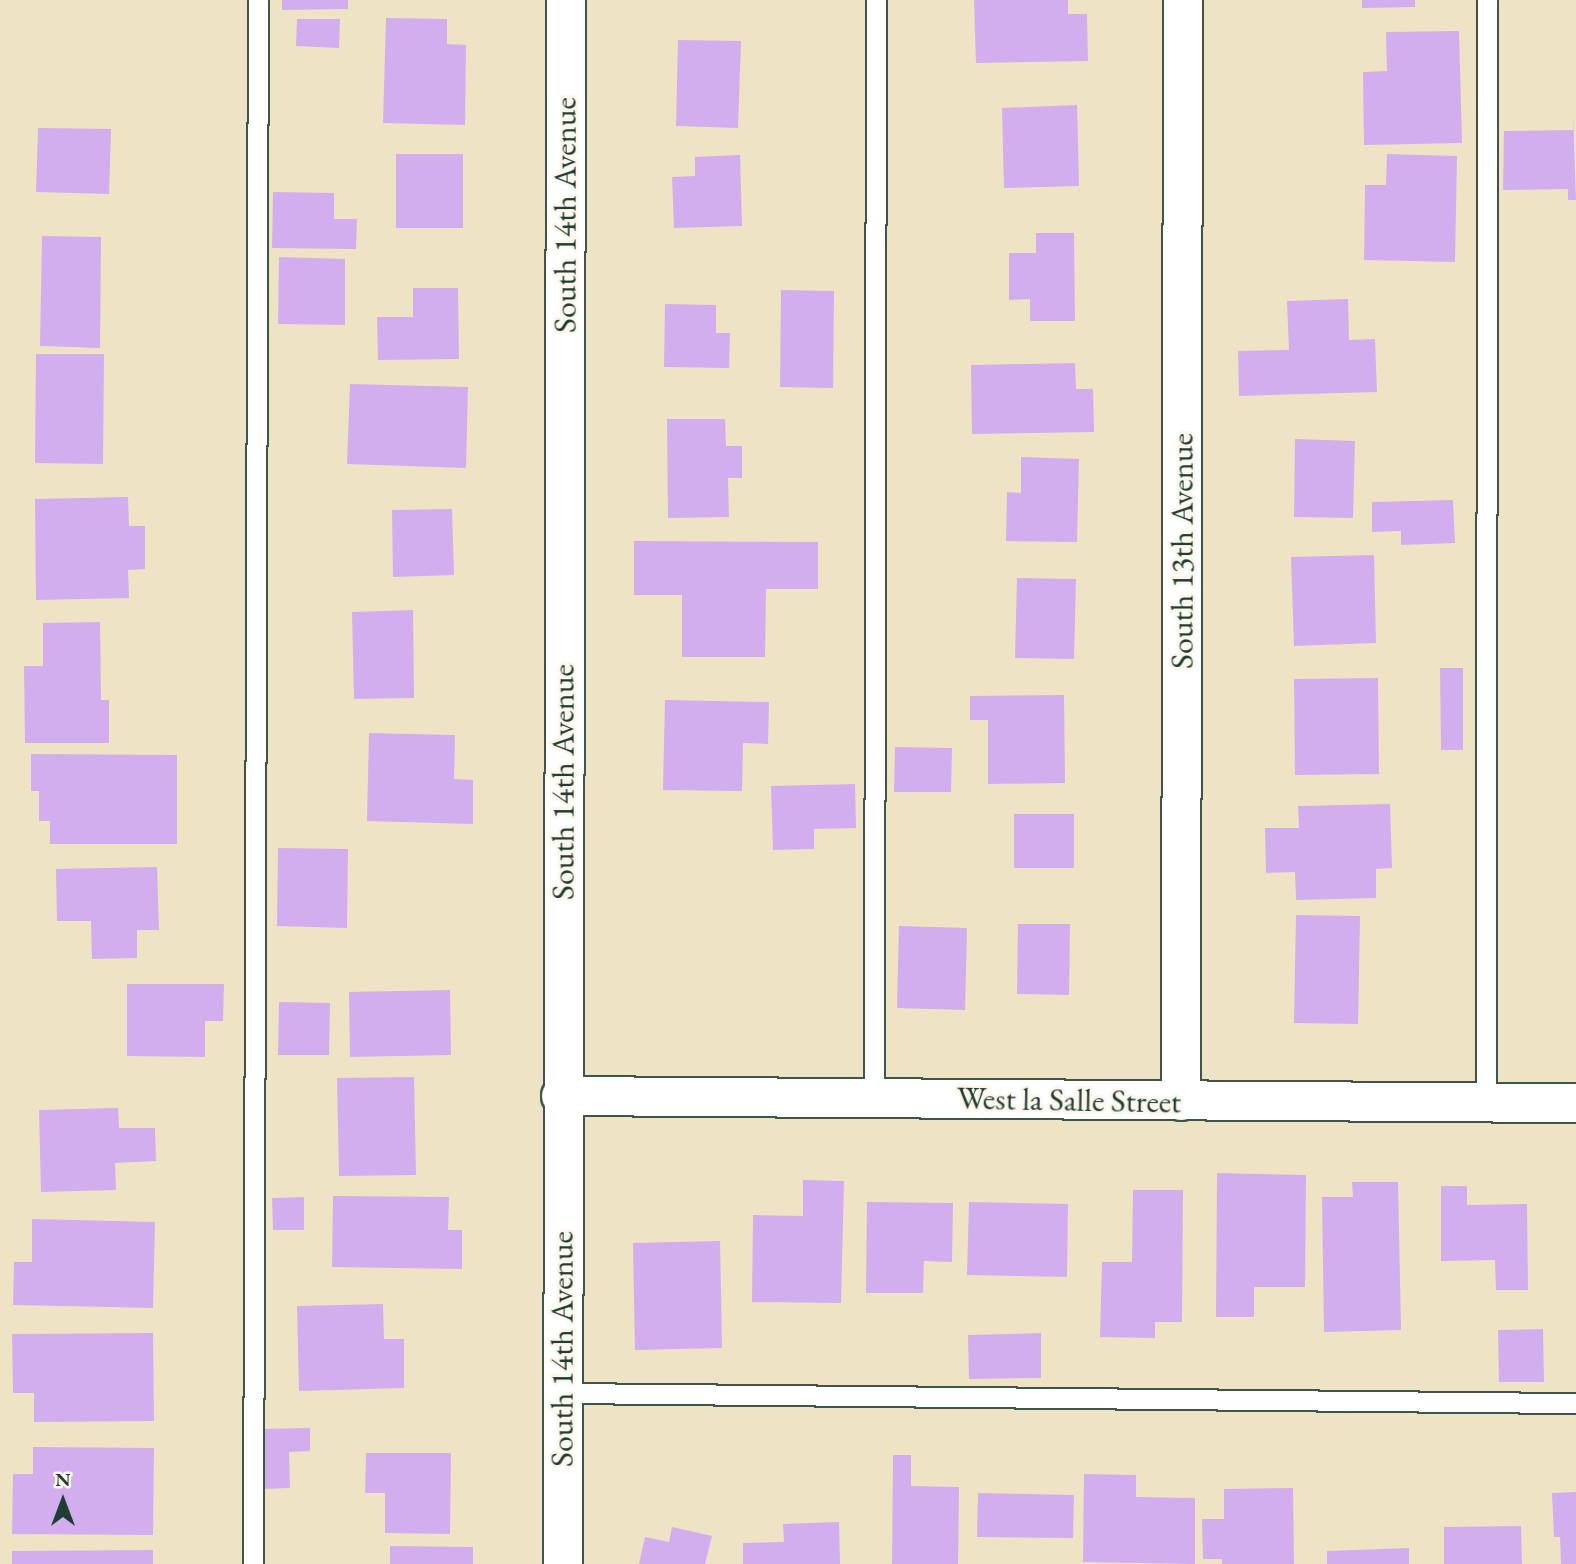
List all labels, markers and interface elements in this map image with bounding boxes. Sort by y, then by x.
street label: South 14th Avenue [546,97,584,333]
street label: South 13th Avenue [1163,433,1201,669]
street label: South 14th Avenue [544,664,582,900]
street label: West la Salle Street [956,1079,1182,1121]
street label: South 14th Avenue [543,1231,581,1467]
north arrow [28,1466,98,1536]
text: N [55,1467,71,1492]

